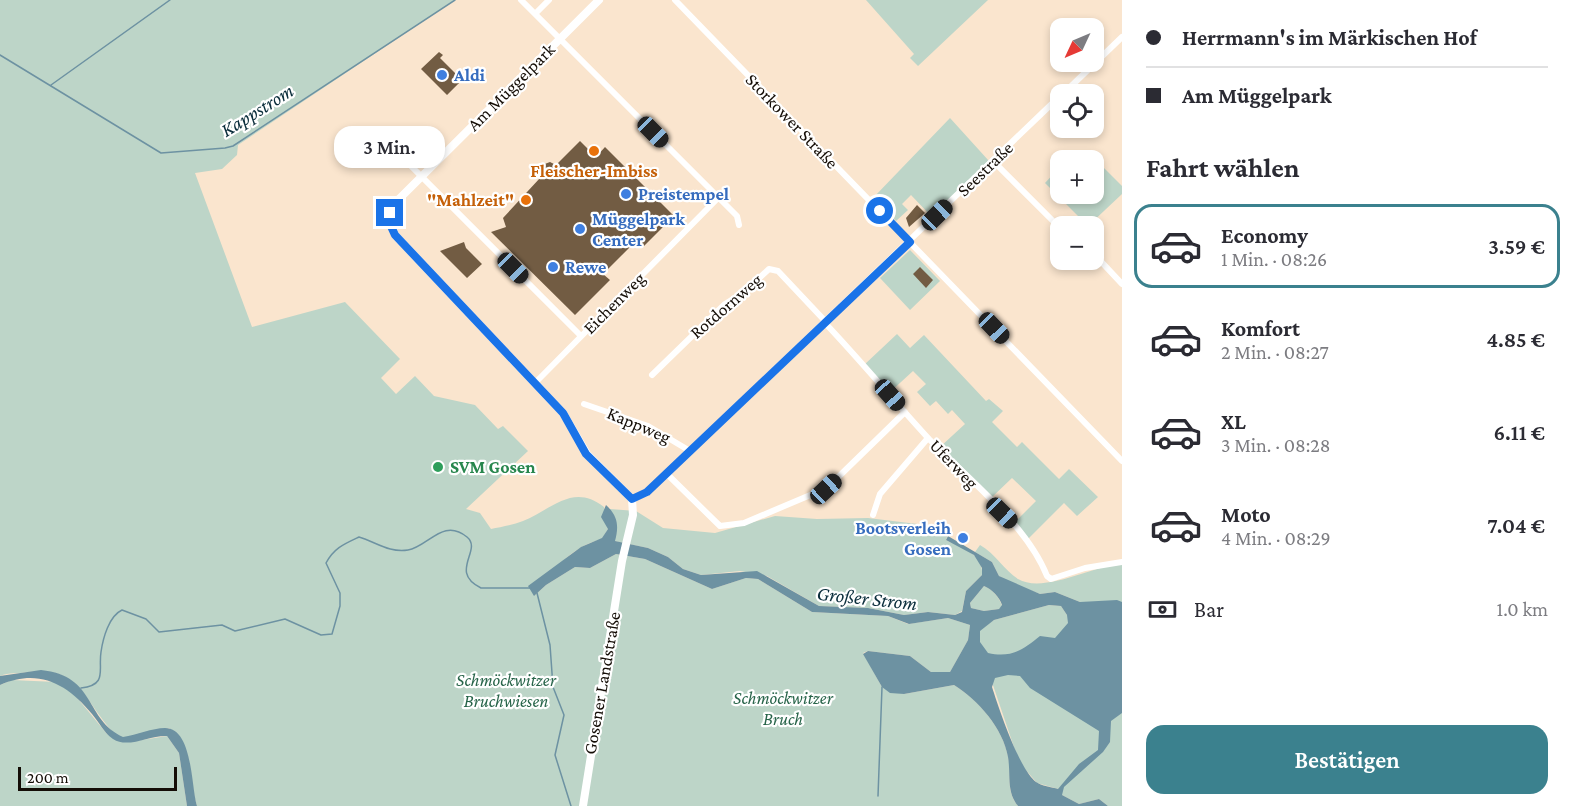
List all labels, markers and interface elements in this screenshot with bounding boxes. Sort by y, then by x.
north arrow [1050,18,1104,72]
map controls [1050,18,1104,270]
text: Herrmann's im Märkischen Hof [1182,25,1477,50]
street label: Am Müggelpark [463,39,559,135]
place label: Aldi [453,65,486,85]
marker: Aldi [435,68,449,82]
street label: Storkower Straße [742,69,842,173]
water label: Kappstrom [217,79,298,142]
text: Am Müggelpark [1182,83,1332,108]
button: locate [1050,84,1104,138]
car [634,113,672,151]
callout: 3 Min. [334,126,446,168]
text: 3 Min. [363,136,416,158]
street label: Seestraße [953,138,1017,200]
marker: Fleischer-Imbiss [587,144,601,158]
button: + [1050,150,1104,204]
text: Fahrt wählen [1146,153,1299,183]
place label: Fleischer-Imbiss [530,161,658,181]
place label: Preistempel [638,184,729,204]
marker: Preistempel [619,187,633,201]
place label: "Mahlzeit" [427,190,514,210]
marker: "Mahlzeit" [519,193,533,207]
car [918,196,956,234]
route start [866,197,893,224]
route end [376,199,403,226]
place label: Müggelpark Center [592,209,685,250]
button: − [1050,216,1104,270]
icon: car [1149,219,1203,273]
marker: Müggelpark Center [573,222,587,236]
text: Economy [1221,223,1308,248]
text: 3.59 € [1488,234,1545,259]
text: 1 Min. · 08:26 [1221,248,1327,270]
car [494,249,532,287]
place label: Rewe [565,257,606,277]
marker: Rewe [546,260,560,274]
street label: Eichenweg [579,268,649,338]
street label: Rotdornweg [686,269,766,343]
car [975,309,1013,347]
icon: car [1149,312,1203,366]
text: Komfort [1221,316,1300,341]
text: 4.85 € [1486,327,1545,352]
text: 2 Min. · 08:27 [1221,341,1329,363]
car [871,376,909,414]
street label: Kappweg [604,403,674,447]
icon: car [1149,405,1203,459]
text: XL [1221,409,1246,434]
text: 6.11 € [1494,420,1545,445]
text: 3 Min. · 08:28 [1221,434,1331,456]
street label: Uferweg [926,435,983,493]
place label: SVM Gosen [450,457,536,477]
marker: SVM Gosen [431,460,445,474]
car [807,470,845,508]
car [983,494,1021,532]
icon: car [1149,498,1203,552]
text: Moto [1221,502,1271,527]
text: 7.04 € [1487,513,1545,538]
place label: Bootsverleih Gosen [855,518,952,559]
text: 4 Min. · 08:29 [1221,527,1331,549]
marker: Bootsverleih Gosen [956,531,970,545]
water label: Großer Strom [816,582,918,615]
icon: cash [1146,593,1179,626]
text: Bar [1194,597,1224,622]
text: 1.0 km [1497,598,1548,620]
street label: Gosener Landstraße [580,610,624,756]
park label: Schmöckwitzer Bruchwiesen [456,670,557,711]
park label: Schmöckwitzer Bruch [733,688,834,729]
button: Bestätigen [1146,725,1548,794]
scale bar [18,764,177,792]
text: 200 m [27,769,69,786]

